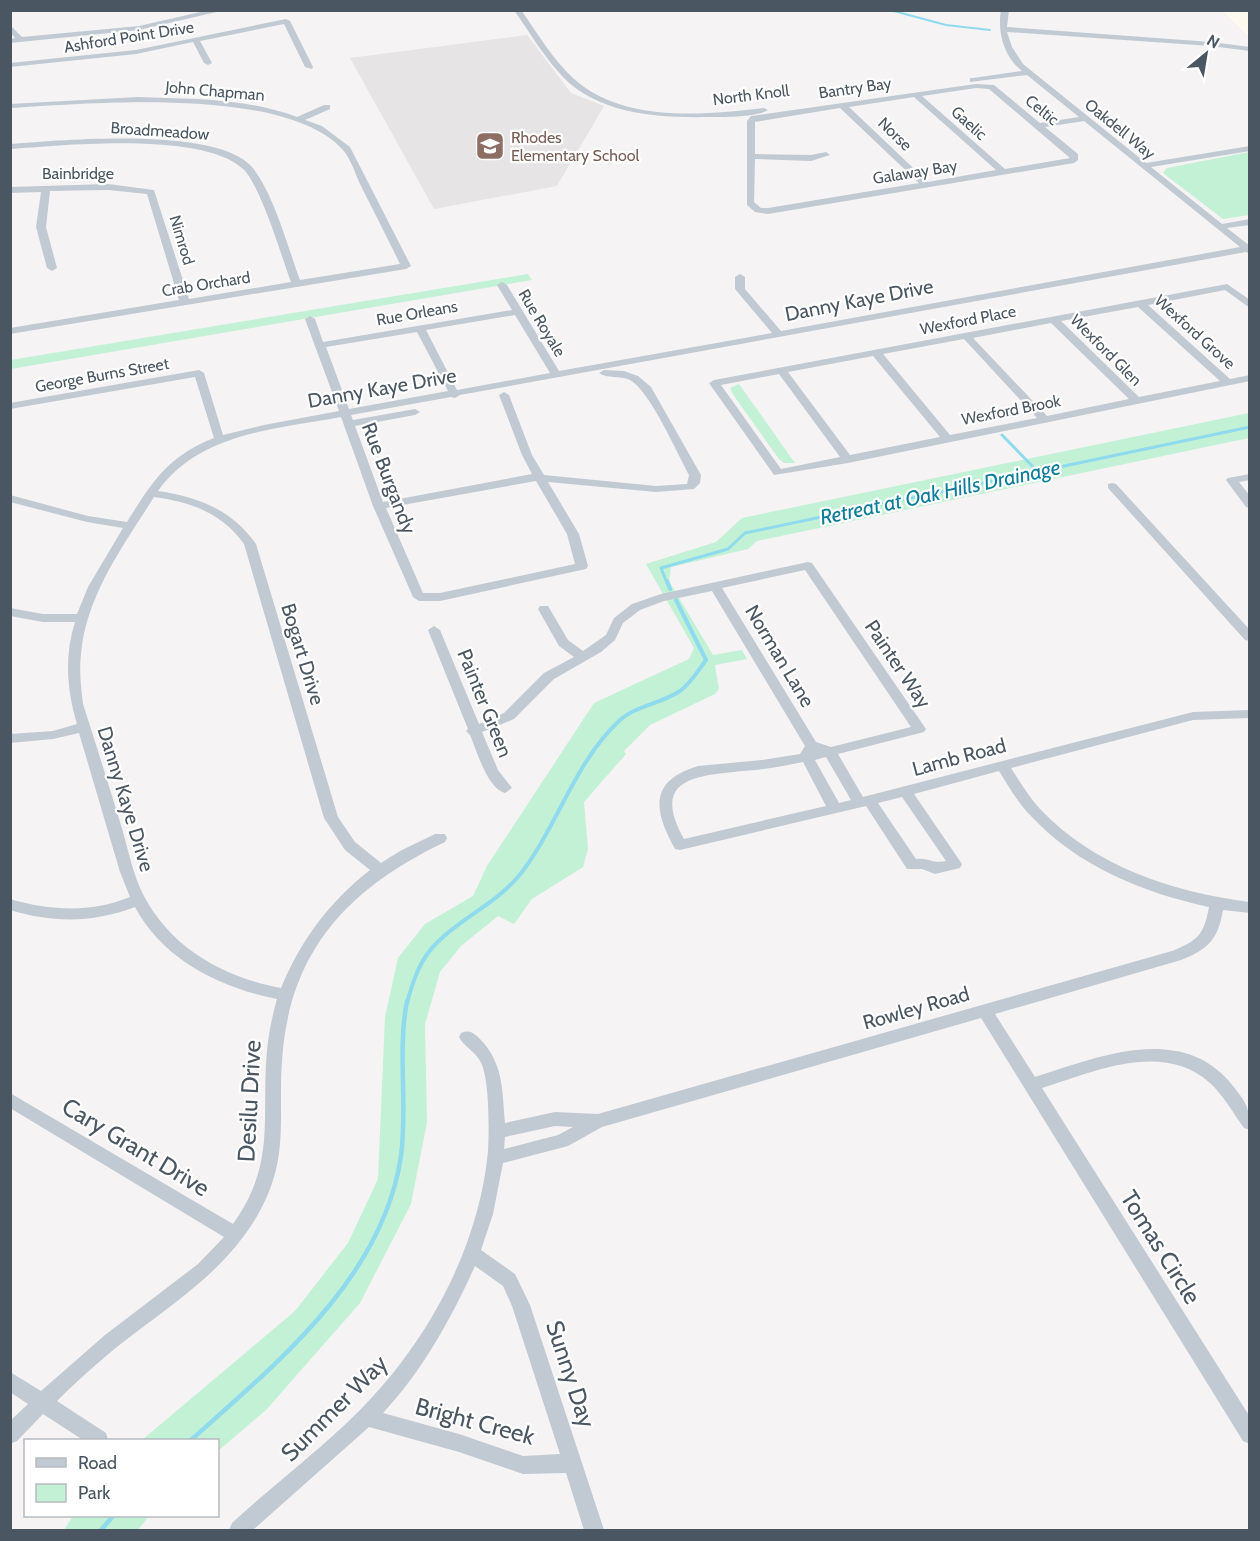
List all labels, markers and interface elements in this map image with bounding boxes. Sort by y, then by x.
street label: Ashford Point Drive [63,17,195,57]
north arrow [1176,24,1236,84]
text: N [1204,30,1223,52]
street label: Bantry Bay [817,74,893,102]
street label: John Chapman [164,77,266,105]
street label: North Knoll [712,81,791,109]
street label: Celtic [1021,91,1063,129]
street label: Oakdell Way [1081,95,1159,163]
street label: Gaelic [947,102,991,144]
street label: Norse [874,113,916,155]
street label: Broadmeadow [110,118,210,144]
place label: Rhodes Elementary School [511,128,639,165]
school or university icon: Rhodes Elementary School [474,130,506,162]
street label: Galaway Bay [871,156,959,188]
street label: Bainbridge [42,164,114,183]
street label: Nimrod [165,213,199,267]
street label: Crab Orchard [160,268,252,300]
street label: Danny Kaye Drive [783,274,935,326]
street label: Rue Royale [515,286,569,360]
street label: Wexford Grove [1151,291,1239,373]
street label: Rue Orleans [375,296,459,329]
street label: Wexford Place [918,301,1018,339]
street label: Wexford Glen [1066,310,1146,390]
street label: George Burns Street [34,354,171,396]
street label: Danny Kaye Drive [306,363,458,413]
street label: Wexford Brook [960,391,1063,429]
street label: Rue Burgandy [357,419,421,537]
water label: Retreat at Oak Hills Drainage [818,454,1063,530]
street label: Bogart Drive [276,600,330,708]
street label: Norman Lane [740,601,820,711]
street label: Painter Way [860,615,936,713]
street label: Painter Green [452,645,518,761]
street label: Danny Kaye Drive [92,723,160,875]
street label: Lamb Road [909,733,1009,781]
street label: Rowley Road [860,981,972,1035]
street label: Desilu Drive [231,1039,267,1163]
street label: Cary Grant Drive [57,1092,215,1202]
street label: Tomas Circle [1115,1185,1207,1309]
street label: Sunny Day [540,1317,602,1431]
street label: Summer Way [275,1349,393,1467]
street label: Bright Creek [412,1391,538,1451]
legend [24,1439,219,1517]
text: Road [78,1452,117,1474]
text: Park [78,1482,111,1504]

